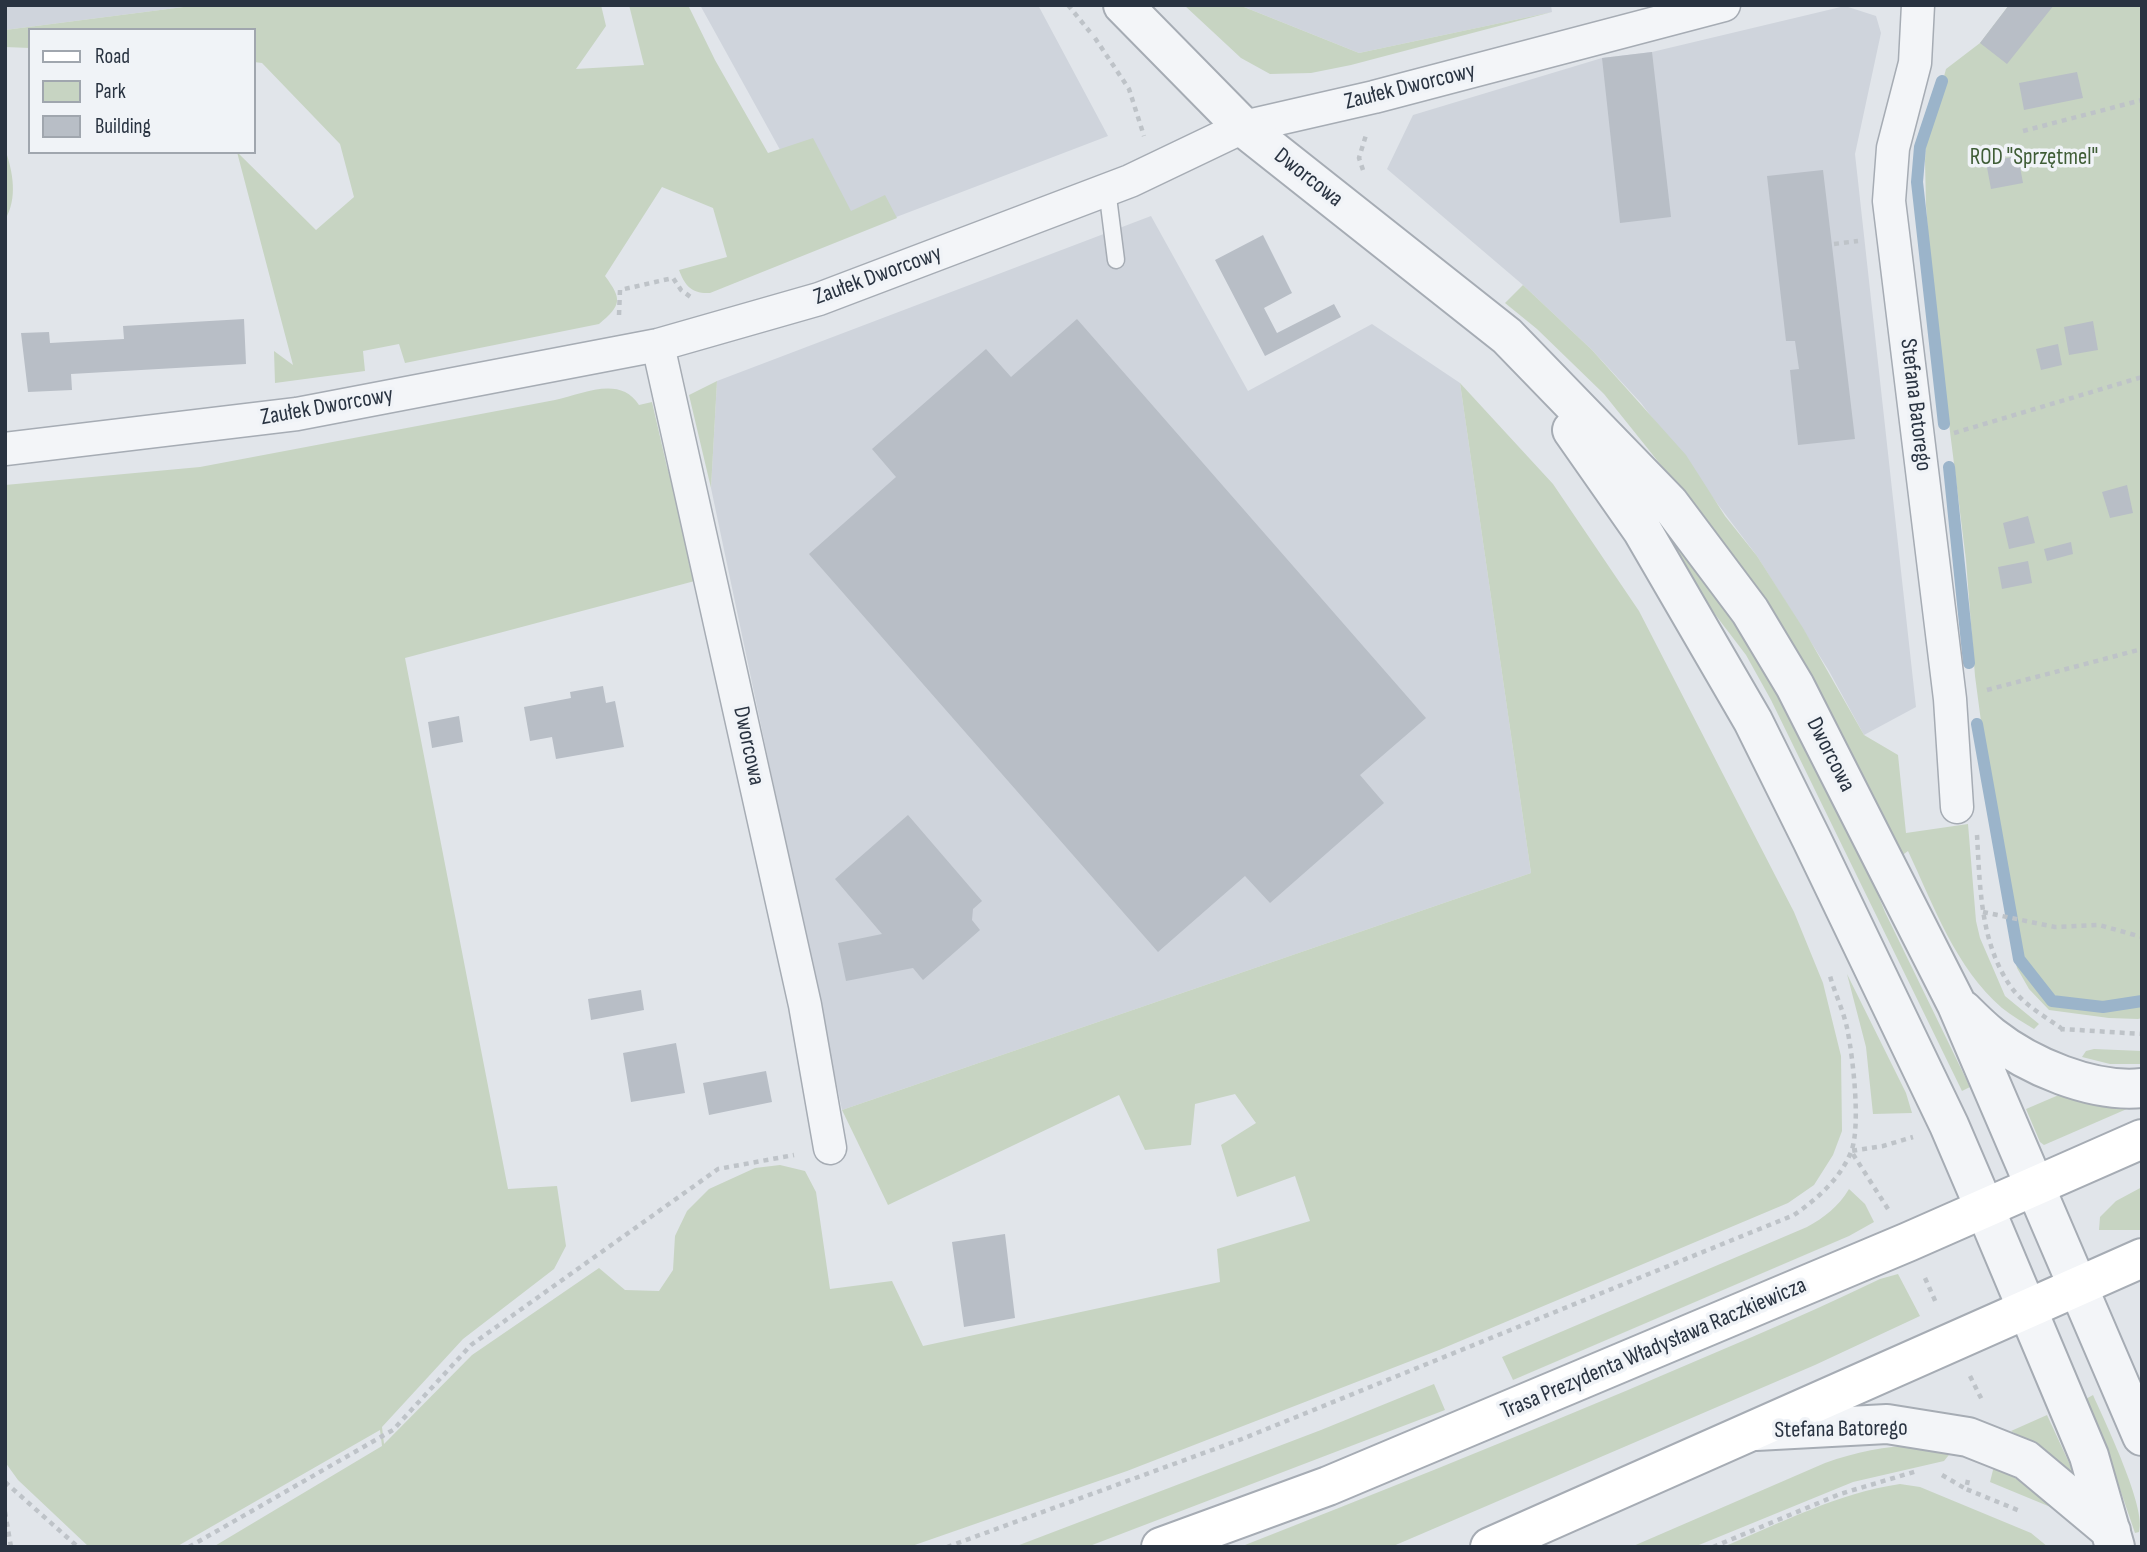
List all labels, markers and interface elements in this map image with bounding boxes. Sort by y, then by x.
legend [28,28,256,154]
text: Road [95,44,130,69]
street label: Zaułek Dworcowy [1342,57,1478,117]
text: Park [95,79,126,104]
text: Building [95,114,151,139]
street label: Dworcowa [1268,143,1348,213]
park label: ROD "Sprzętmel" [1970,144,2098,172]
street label: Zaułek Dworcowy [810,240,946,312]
street label: Stefana Batorego [1893,337,1937,473]
street label: Zaułek Dworcowy [259,382,395,432]
street label: Dworcowa [726,704,770,788]
street label: Dworcowa [1800,713,1860,797]
street label: Trasa Prezydenta Władysława Raczkiewicza [1497,1272,1811,1426]
street label: Stefana Batorego [1774,1415,1908,1445]

